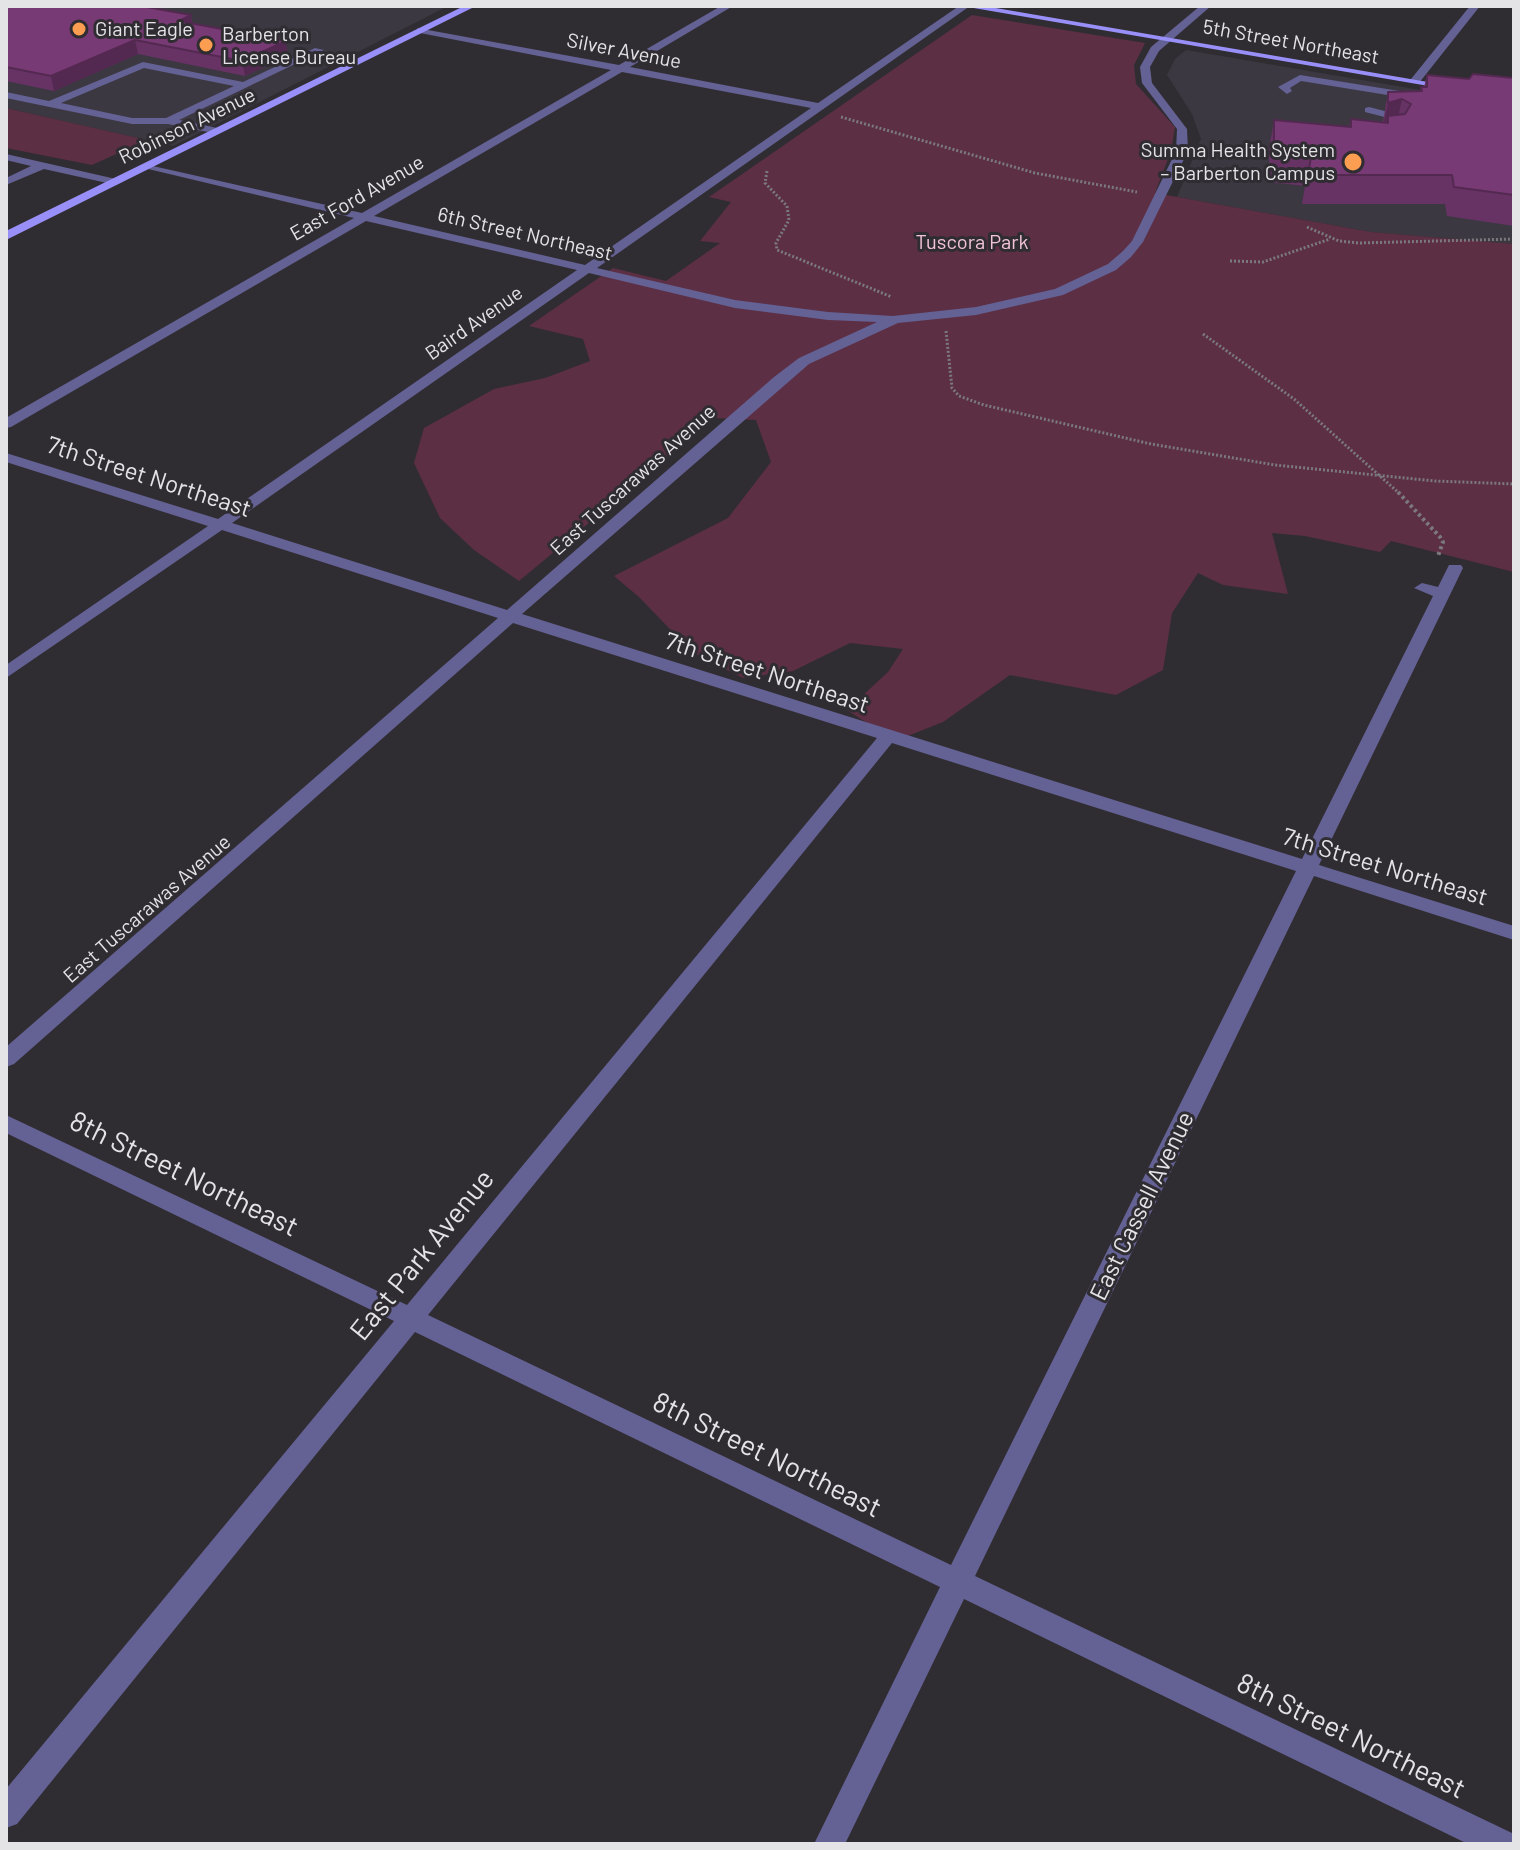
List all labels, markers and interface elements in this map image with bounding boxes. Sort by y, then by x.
street label: 5th Street Northeast [1201,15,1381,69]
place label: Giant Eagle [95,17,193,41]
marker: Giant Eagle [70,20,88,38]
place label: Barberton License Bureau [222,22,356,69]
street label: Silver Avenue [565,28,683,74]
marker: Barberton License Bureau [197,36,215,54]
street label: Robinson Avenue [115,83,259,169]
place label: Summa Health System – Barberton Campus [1141,138,1335,185]
street label: East Ford Avenue [286,150,428,246]
marker: Summa Health System – Barberton Campus [1342,151,1364,173]
street label: 6th Street Northeast [435,202,615,266]
park label: Tuscora Park [916,230,1028,254]
street label: Baird Avenue [421,281,527,365]
street label: East Tuscarawas Avenue [546,400,720,560]
street label: 7th Street Northeast [43,430,255,524]
street label: 7th Street Northeast [661,626,873,720]
street label: 7th Street Northeast [1279,822,1491,912]
street label: East Tuscarawas Avenue [59,830,235,988]
street label: 8th Street Northeast [64,1104,304,1244]
street label: East Cassell Avenue [1084,1107,1200,1305]
street label: East Park Avenue [343,1163,501,1347]
street label: 8th Street Northeast [647,1385,887,1525]
street label: 8th Street Northeast [1231,1666,1471,1806]

